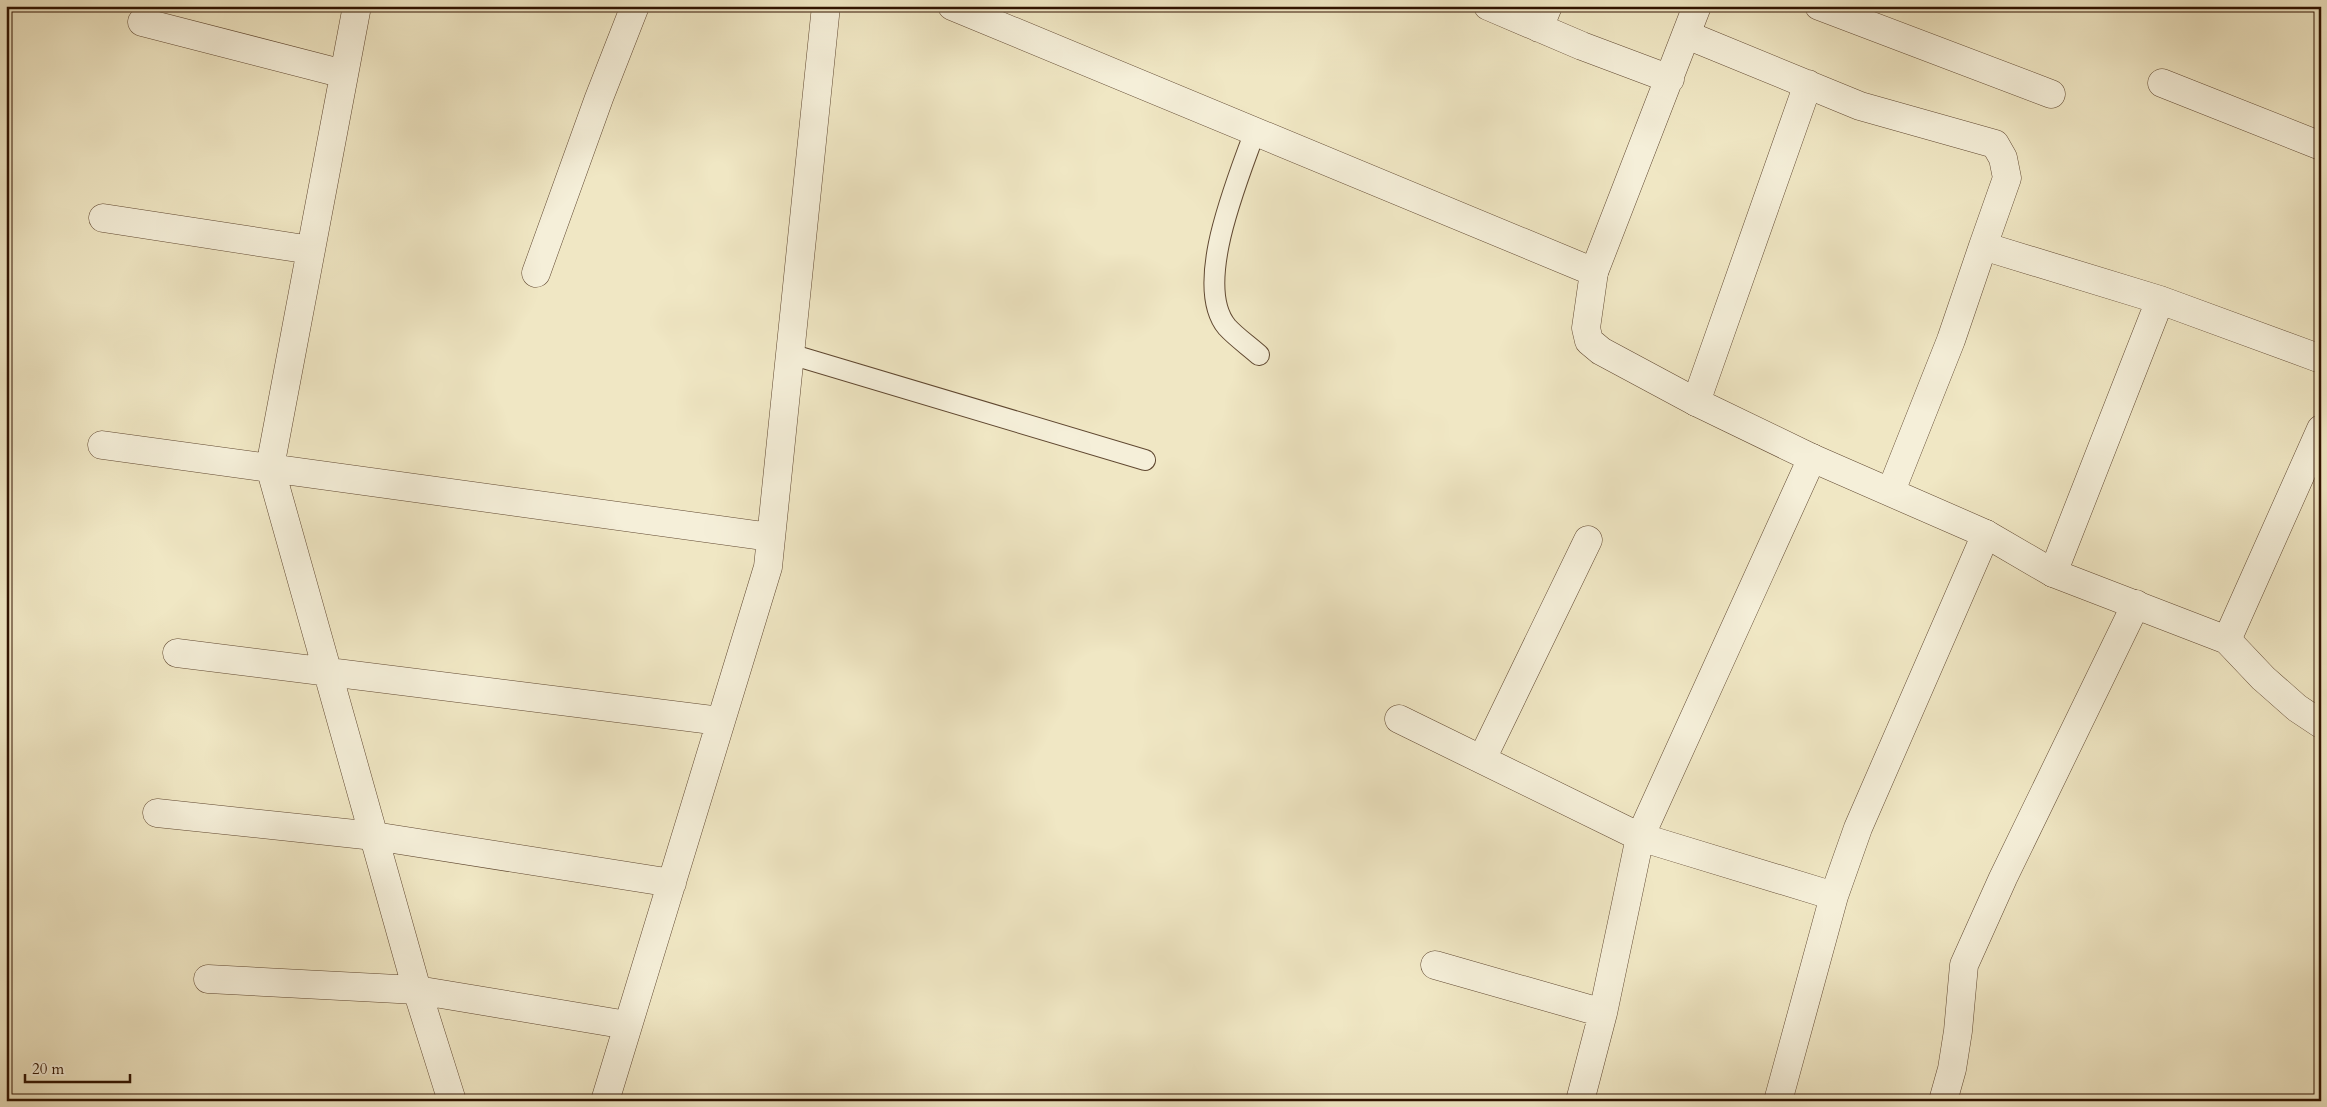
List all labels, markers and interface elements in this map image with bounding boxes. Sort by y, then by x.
scale bar [25,1052,130,1084]
text: 20 m [32,1059,64,1079]

